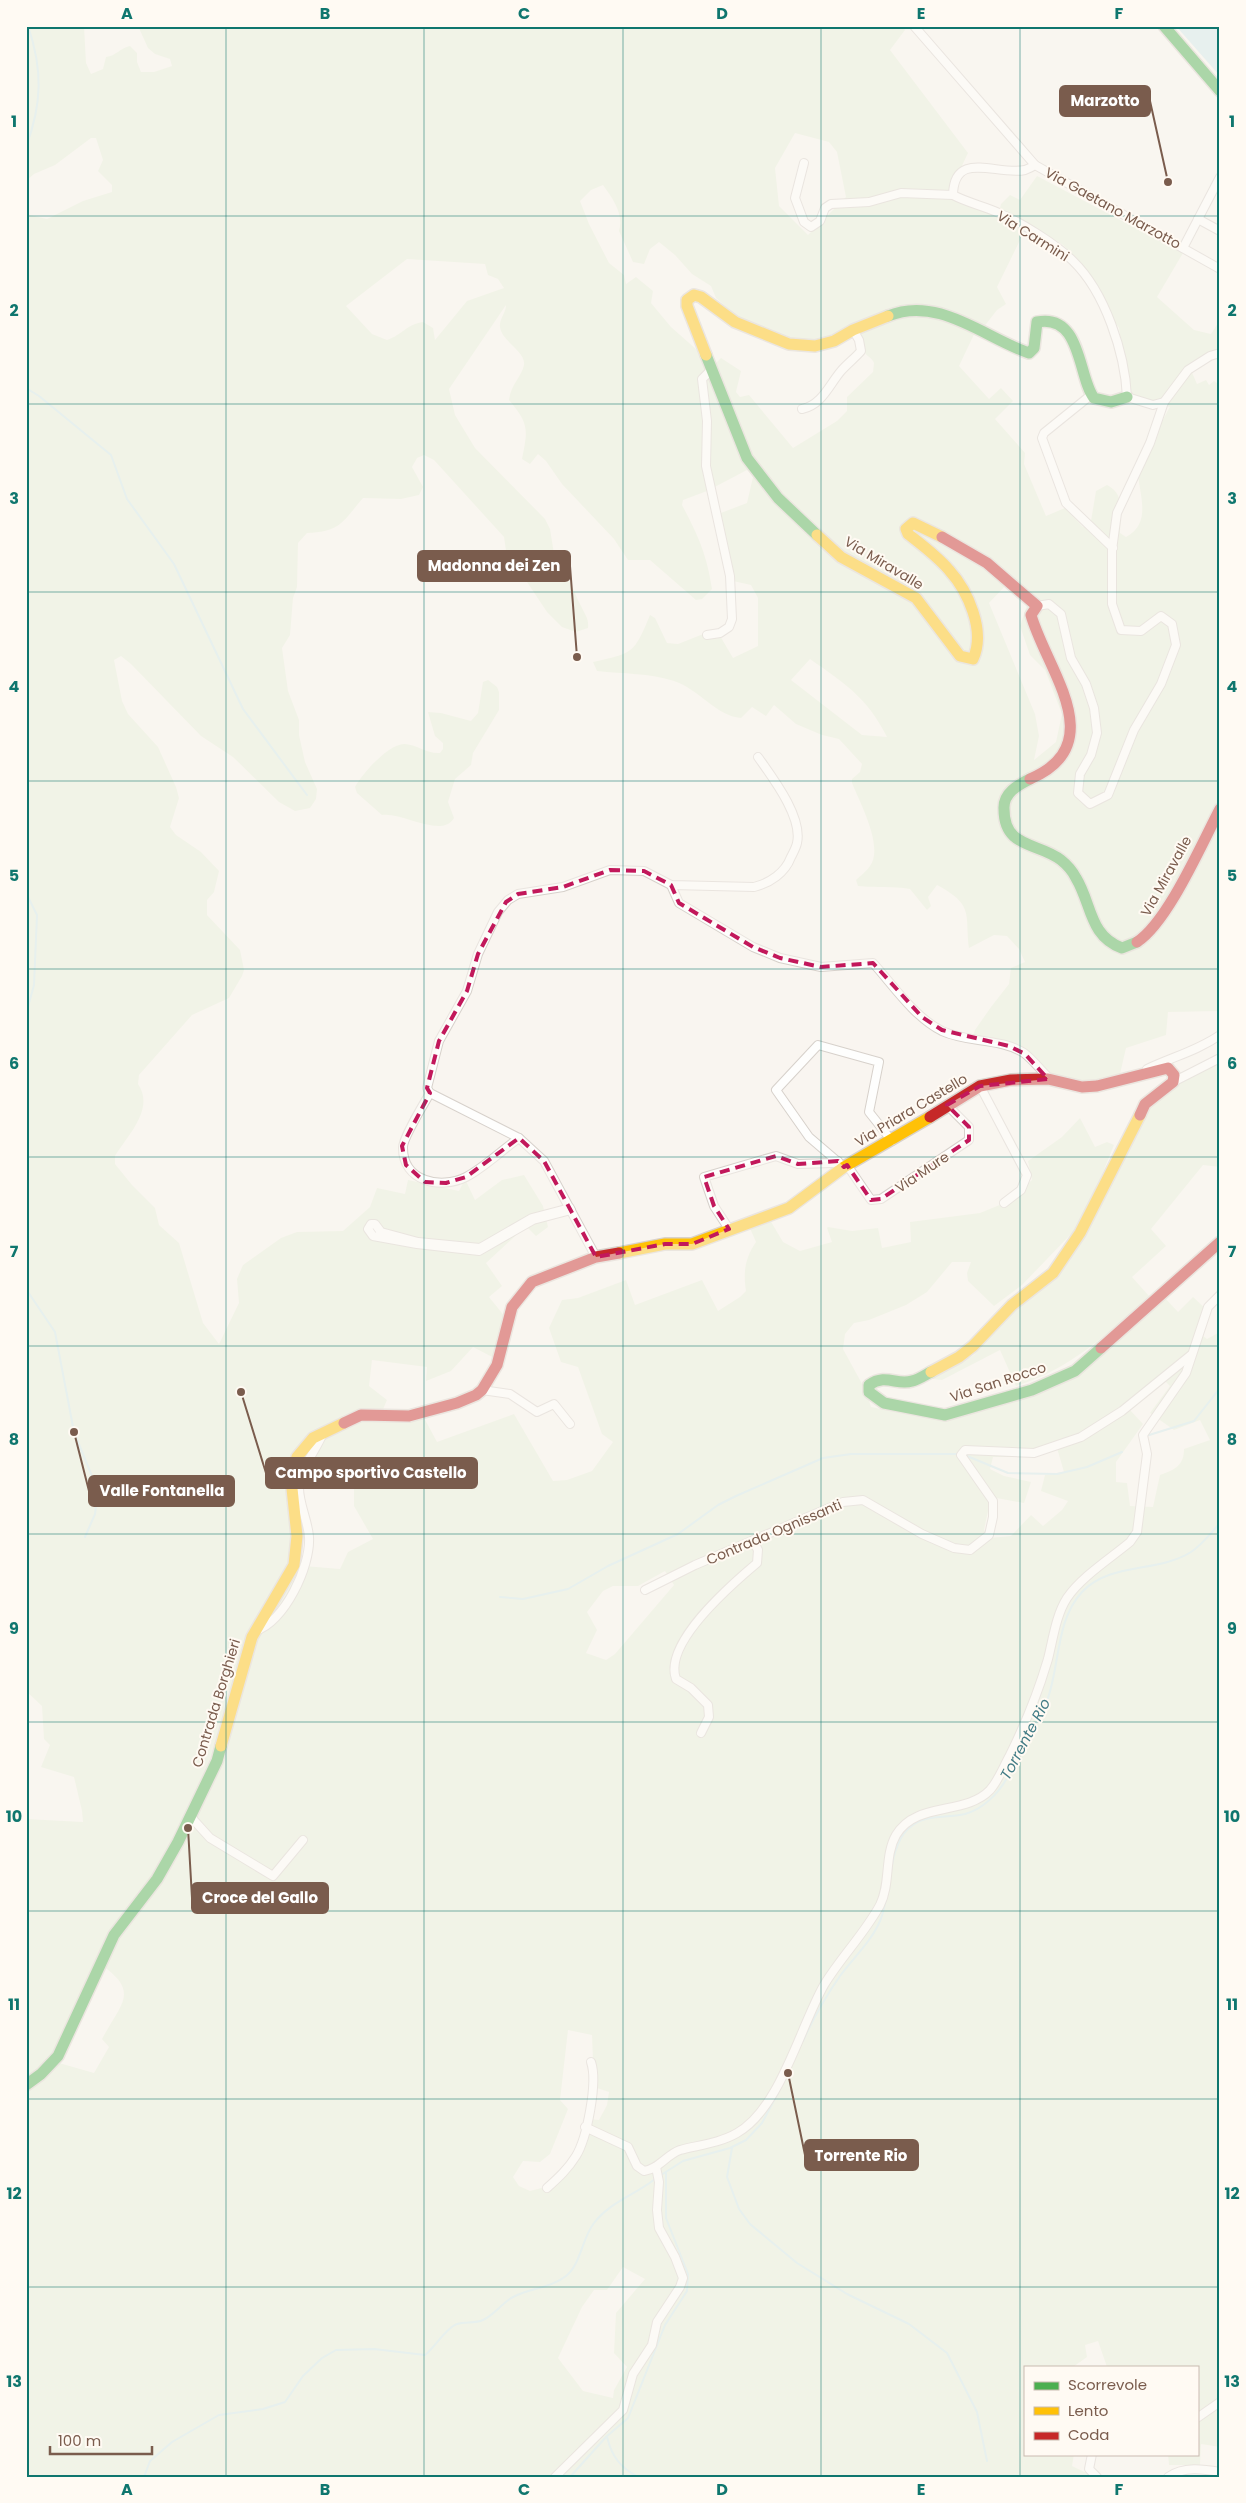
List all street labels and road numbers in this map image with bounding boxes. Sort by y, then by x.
street label: Via Gaetano Marzotto [1041,162,1185,254]
street label: Via Carmini [993,206,1073,266]
street label: Via Miravalle [841,531,928,595]
street label: Via Miravalle [1136,832,1197,920]
street label: Via Priara Castello [851,1068,971,1152]
street label: Via Mure [891,1146,953,1197]
street label: Via San Rocco [947,1357,1049,1407]
street label: Contrada Ognissanti [703,1494,845,1570]
street label: Contrada Borghieri [187,1636,245,1770]

